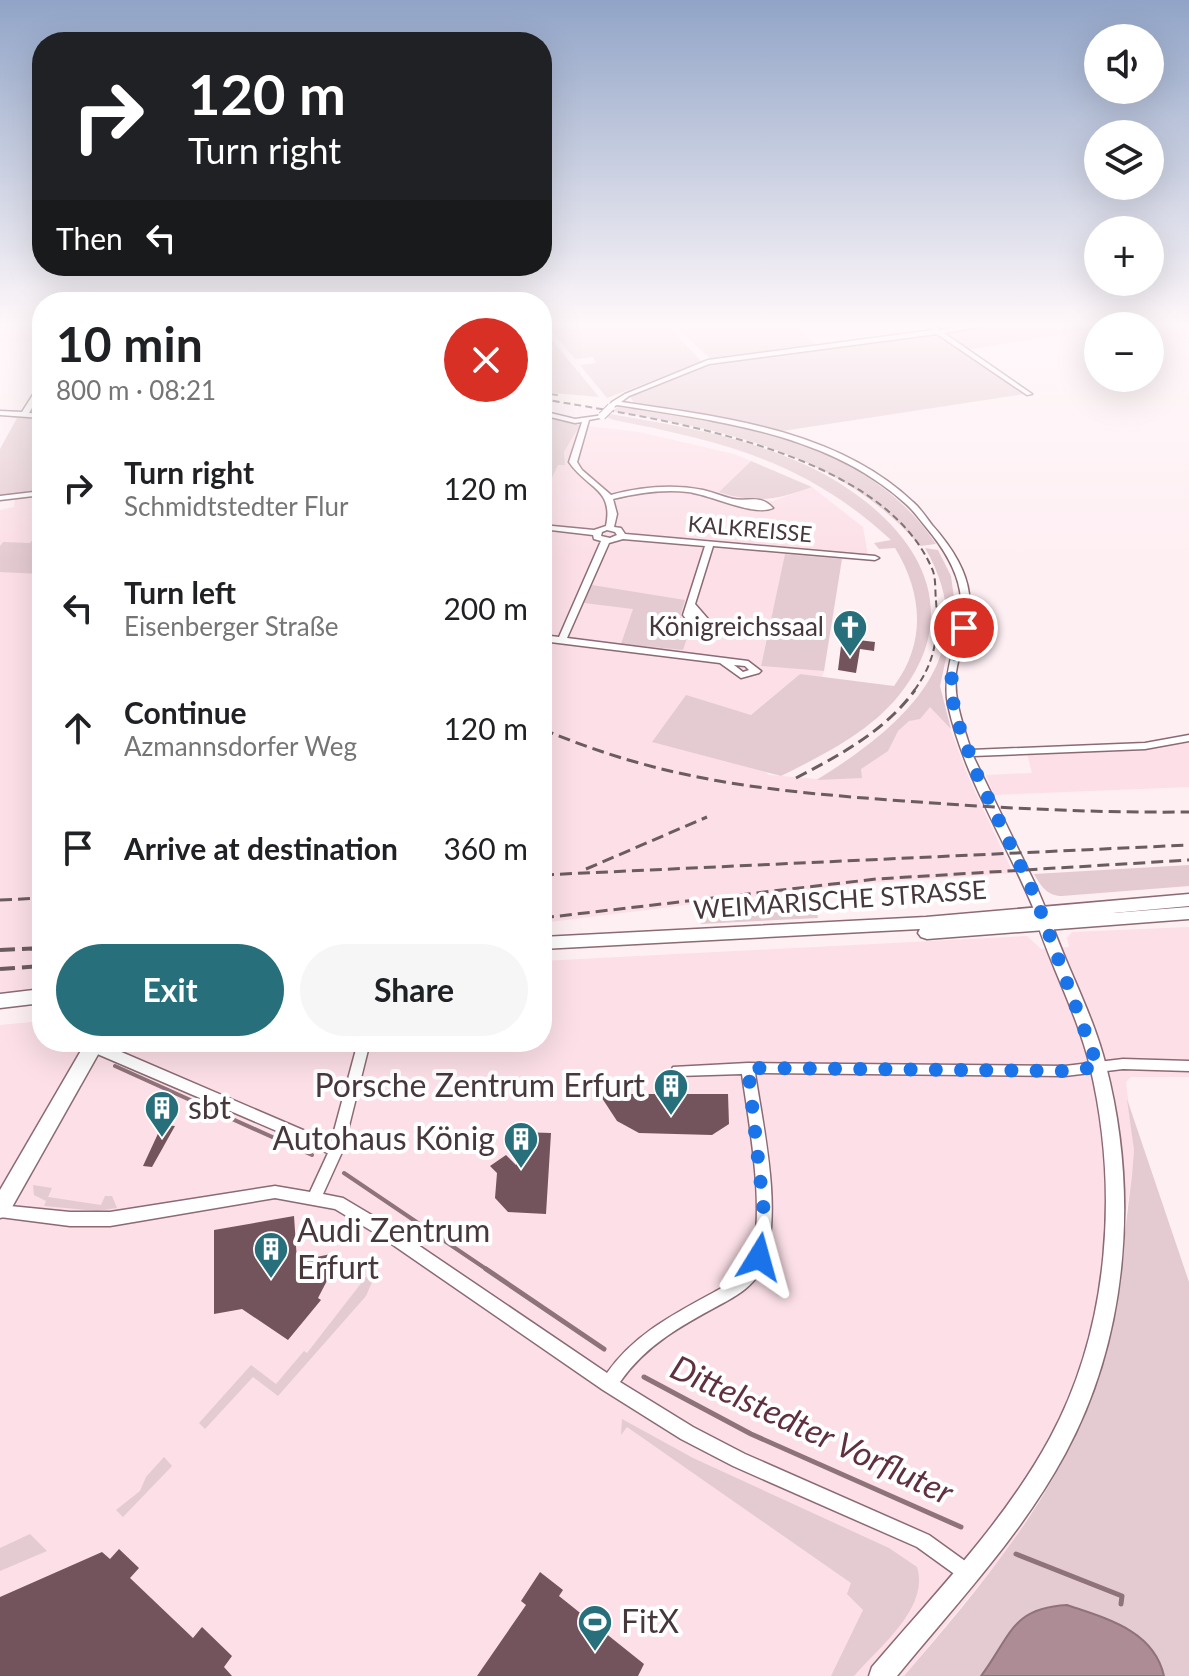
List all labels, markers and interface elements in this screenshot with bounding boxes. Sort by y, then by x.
map controls [1084,24,1164,392]
button: sound [1084,24,1164,104]
text: 120 m [188,60,346,127]
icon: right [56,64,160,168]
button: layers [1084,120,1164,200]
text: Turn right [188,128,341,172]
icon: left [139,216,183,260]
button: + [1084,216,1164,296]
text: Then [56,220,123,256]
button: − [1084,312,1164,392]
text: 10 min [56,315,203,372]
button: close [444,318,528,402]
text: 800 m · 08:21 [56,374,216,406]
text: Turn right [124,454,254,490]
icon: right [56,466,100,510]
text: 120 m [443,470,528,506]
text: Schmidtstedter Flur [124,490,348,522]
street label: KALKREISSE [687,510,813,547]
text: Turn left [124,574,236,610]
icon: left [56,586,100,630]
text: 200 m [443,590,528,626]
pin [930,594,998,662]
icon: arrive [942,606,986,650]
church icon: Königreichssaal [831,608,869,658]
text: Eisenberger Straße [124,610,339,642]
place label: Königreichssaal [648,610,824,642]
text: Continue [124,694,247,730]
icon: ahead [56,706,100,750]
text: 120 m [443,710,528,746]
text: Azmannsdorfer Weg [124,730,357,762]
icon: arrive [56,826,100,870]
text: Arrive at destination [124,830,398,866]
text: 360 m [443,830,528,866]
street label: WEIMARISCHE STRASSE [692,873,988,925]
button: Exit [56,944,284,1036]
button: Share [300,944,528,1036]
place label: Porsche Zentrum Erfurt [315,1065,646,1104]
building icon: Porsche Zentrum Erfurt [652,1067,690,1117]
place label: sbt [188,1087,232,1126]
building icon: sbt [143,1089,181,1139]
place label: Autohaus König [272,1118,495,1157]
building icon: Autohaus König [502,1120,540,1170]
place label: Audi Zentrum Erfurt [297,1210,490,1286]
position arrow [717,1215,801,1299]
building icon: Audi Zentrum Erfurt [252,1230,290,1280]
water label: Dittelstedter Vorfluter [665,1345,962,1513]
place label: FitX [621,1601,679,1640]
sports icon: FitX [576,1603,614,1653]

